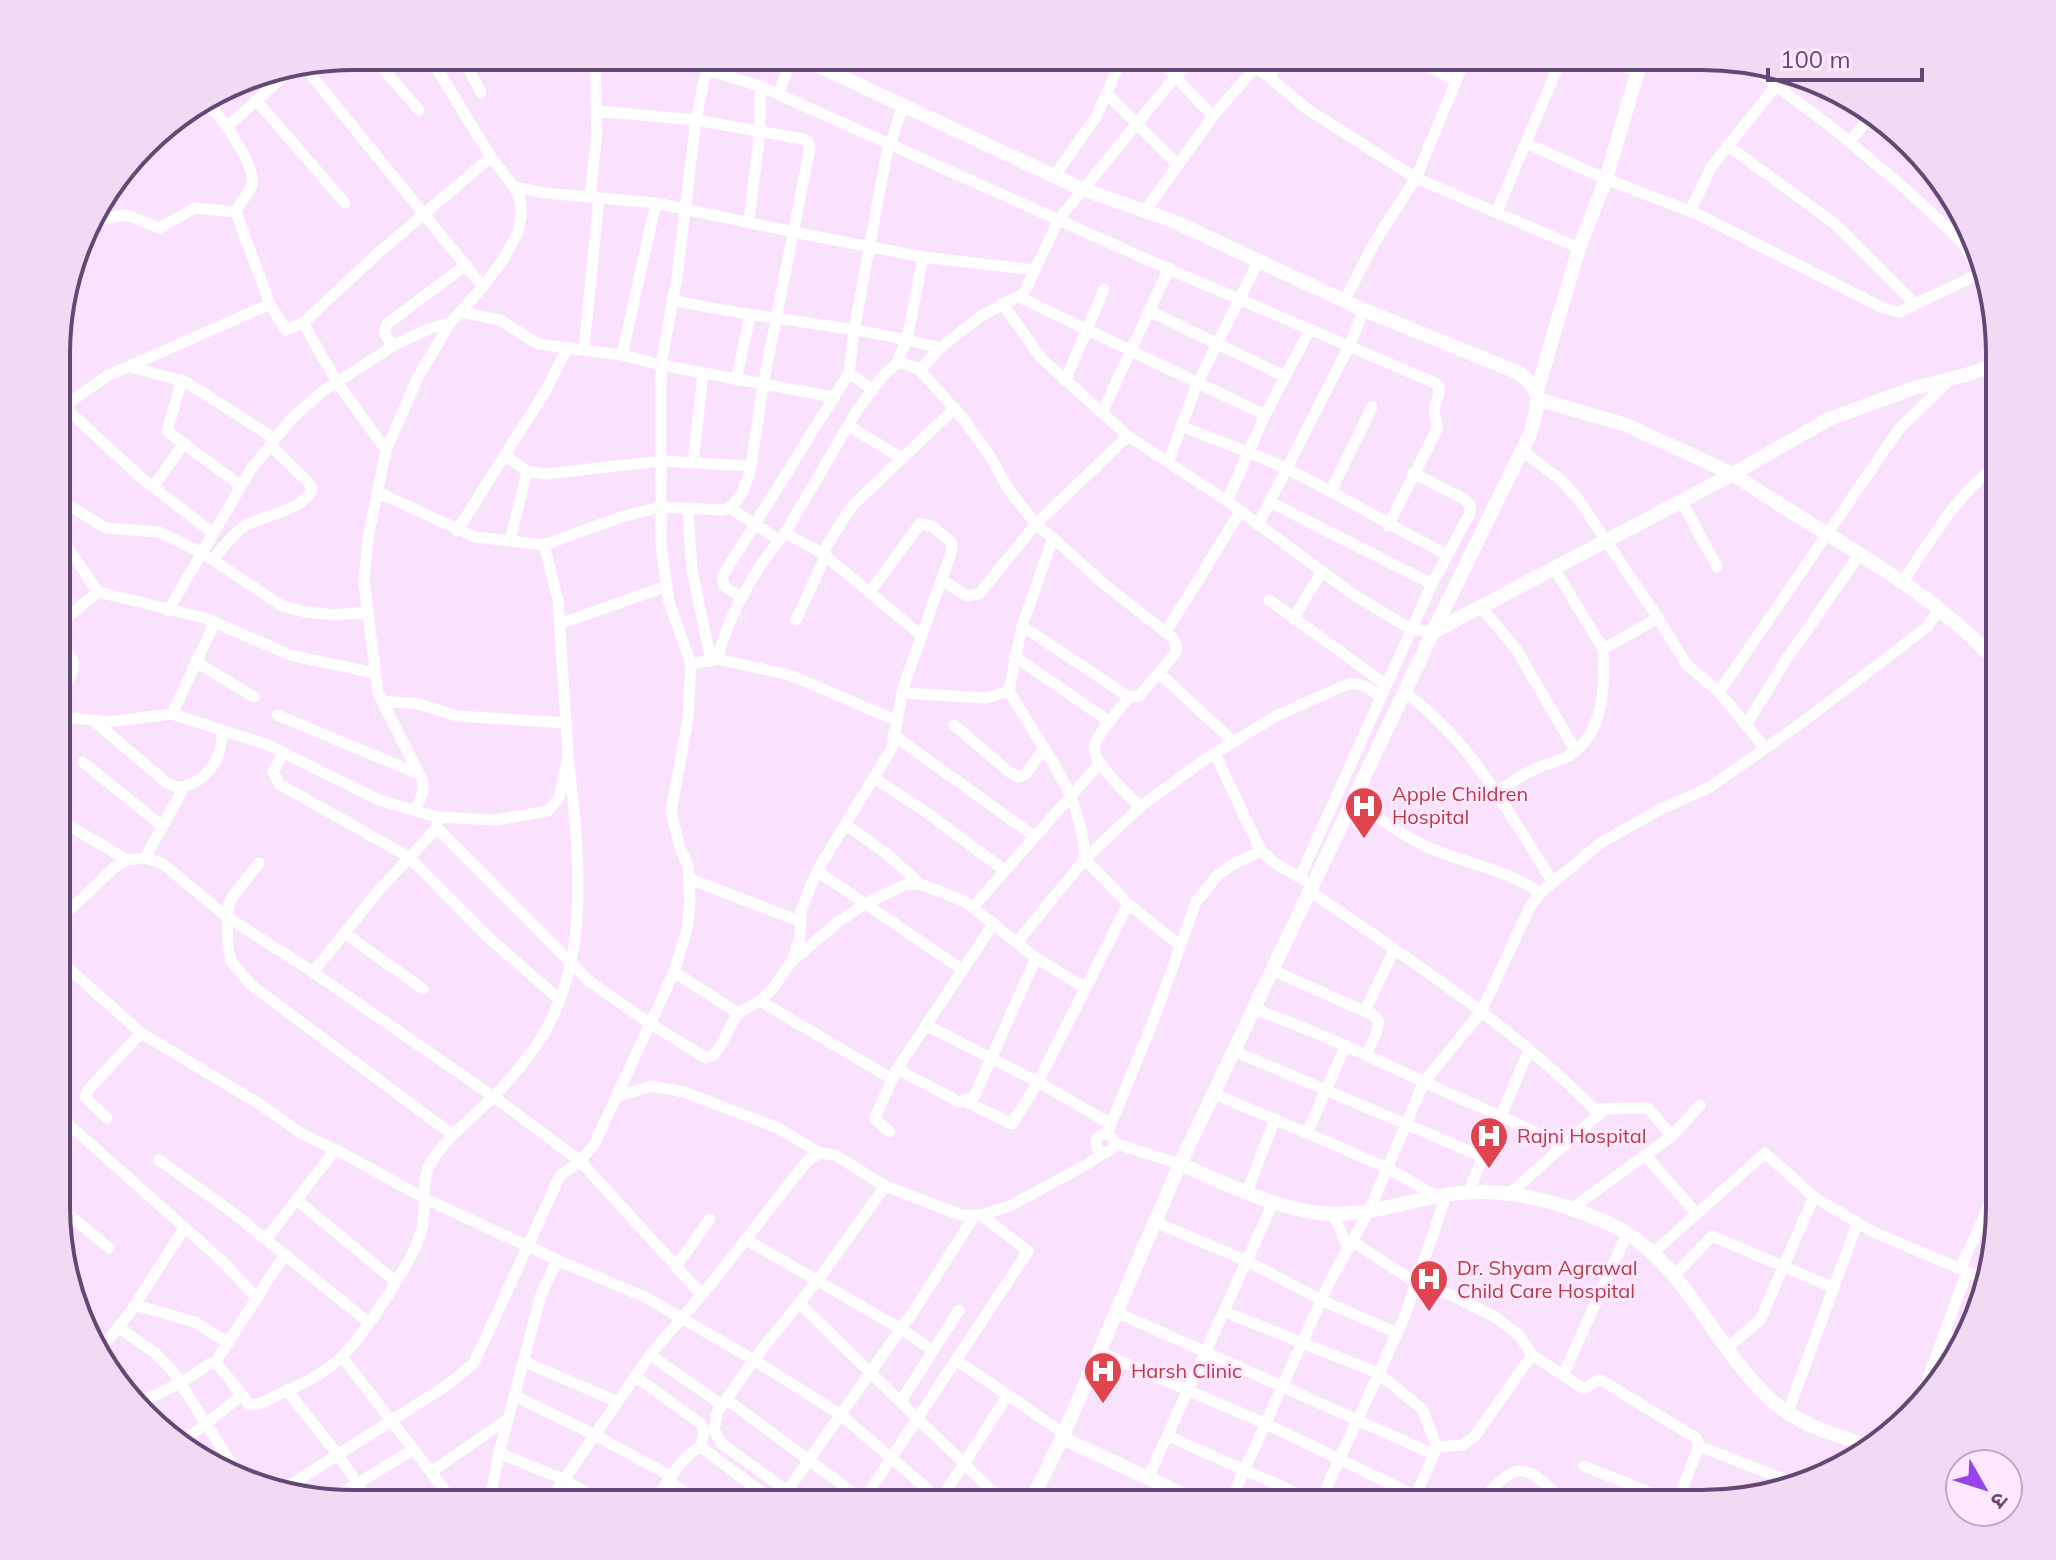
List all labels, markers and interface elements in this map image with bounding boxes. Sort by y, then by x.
scale bar [1768,32,1922,82]
text: 100 m [1780,44,1851,74]
place label: Apple Children Hospital [1392,781,1528,829]
hospital icon: Apple Children Hospital [1343,785,1385,840]
hospital icon: Rajni Hospital [1468,1115,1510,1170]
place label: Rajni Hospital [1517,1123,1646,1148]
place label: Dr. Shyam Agrawal Child Care Hospital [1457,1255,1638,1303]
hospital icon: Dr. Shyam Agrawal Child Care Hospital [1408,1258,1450,1313]
hospital icon: Harsh Clinic [1082,1350,1124,1405]
place label: Harsh Clinic [1131,1358,1242,1383]
north arrow [1944,1448,2024,1528]
text: उ [1984,1487,2014,1515]

